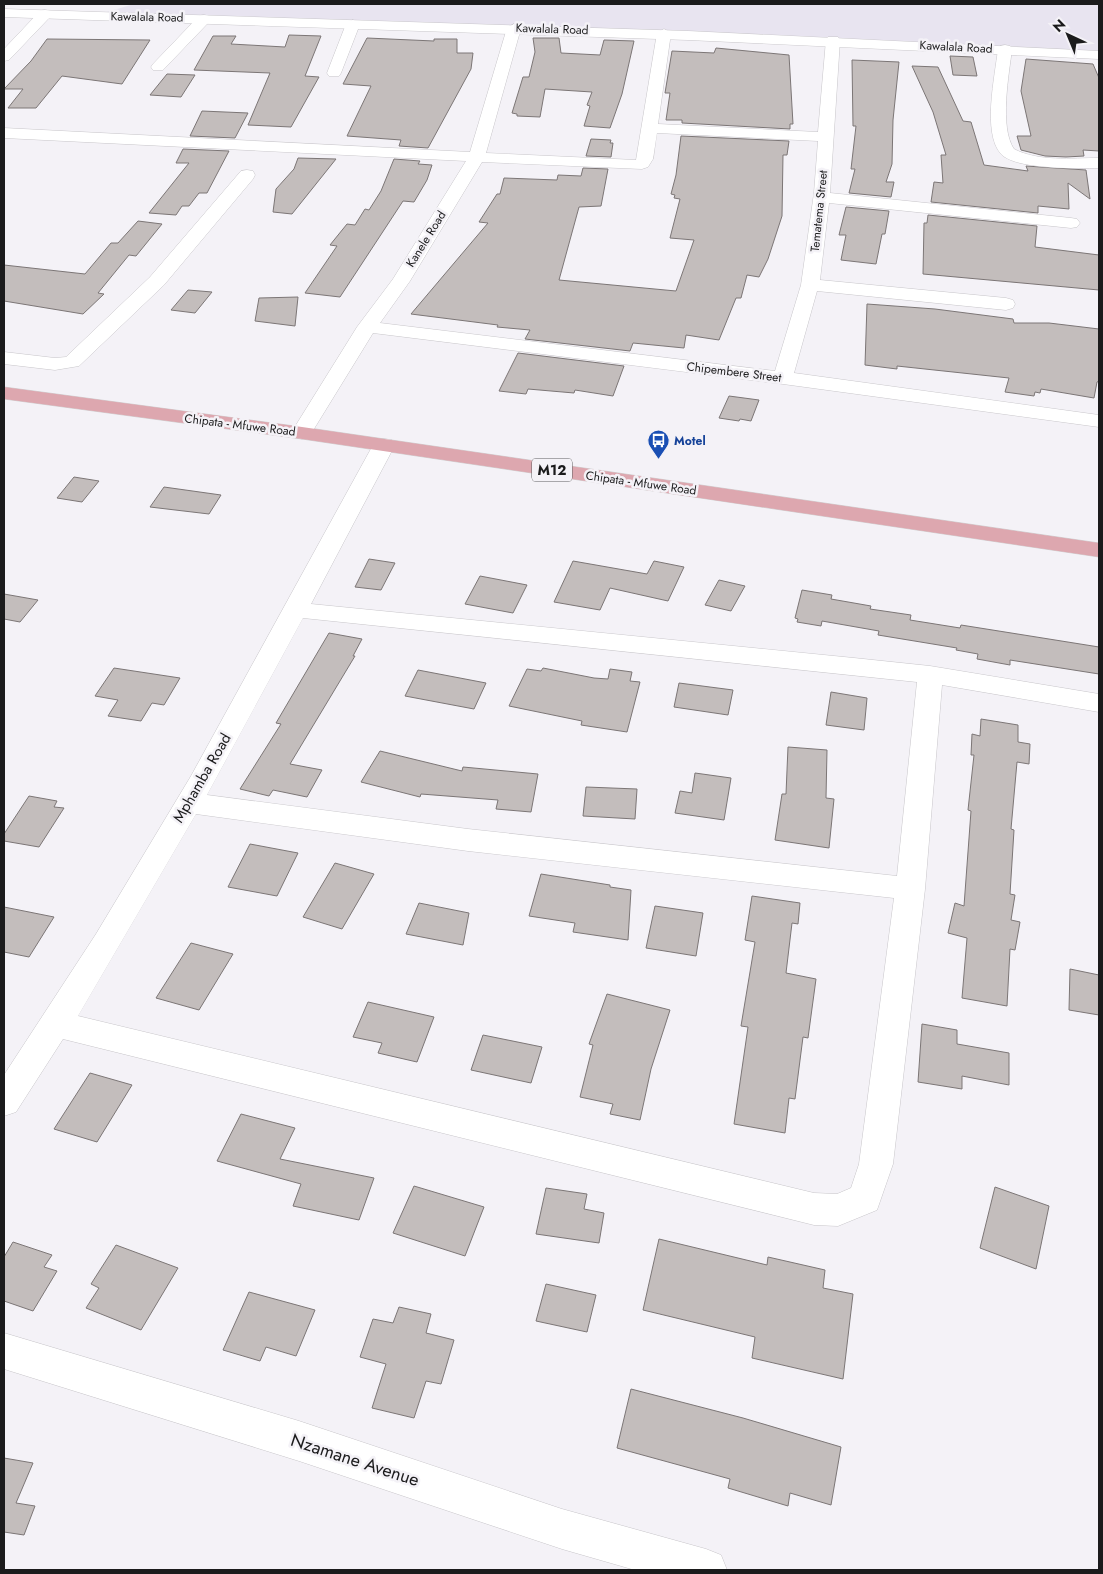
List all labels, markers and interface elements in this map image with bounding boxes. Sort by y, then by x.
street label: Kawalala Road [110,7,184,27]
north arrow [1043,10,1093,60]
text: N [1048,15,1070,37]
street label: Kawalala Road [515,19,589,39]
street label: Kawalala Road [919,36,993,58]
street label: Tematema Street [806,169,832,253]
street label: Kanele Road [402,207,450,271]
street label: Chipembere Street [686,357,783,387]
street label: Chipata - Mfuwe Road [183,409,297,441]
bus stop icon: Motel [646,429,670,460]
place label: Motel [674,432,706,450]
road number: M12 [532,458,572,482]
street label: Chipata - Mfuwe Road [584,466,698,500]
street label: Mphamba Road [167,729,237,827]
street label: Nzamane Avenue [287,1427,423,1493]

